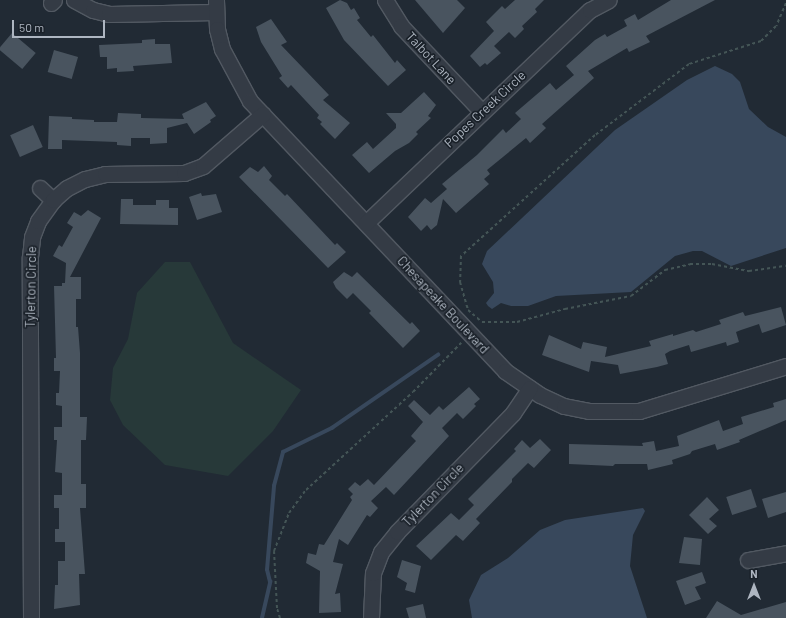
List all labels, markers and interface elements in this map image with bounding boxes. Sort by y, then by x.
scale bar [14,12,107,38]
text: 50 m [19,20,44,34]
street label: Talbot Lane [403,29,459,87]
street label: Popes Creek Circle [441,67,529,151]
street label: Tylerton Circle [22,246,40,328]
street label: Chesapeake Boulevard [394,253,492,357]
street label: Tylerton Circle [399,460,467,530]
north arrow [734,566,774,606]
text: N [750,567,758,580]

